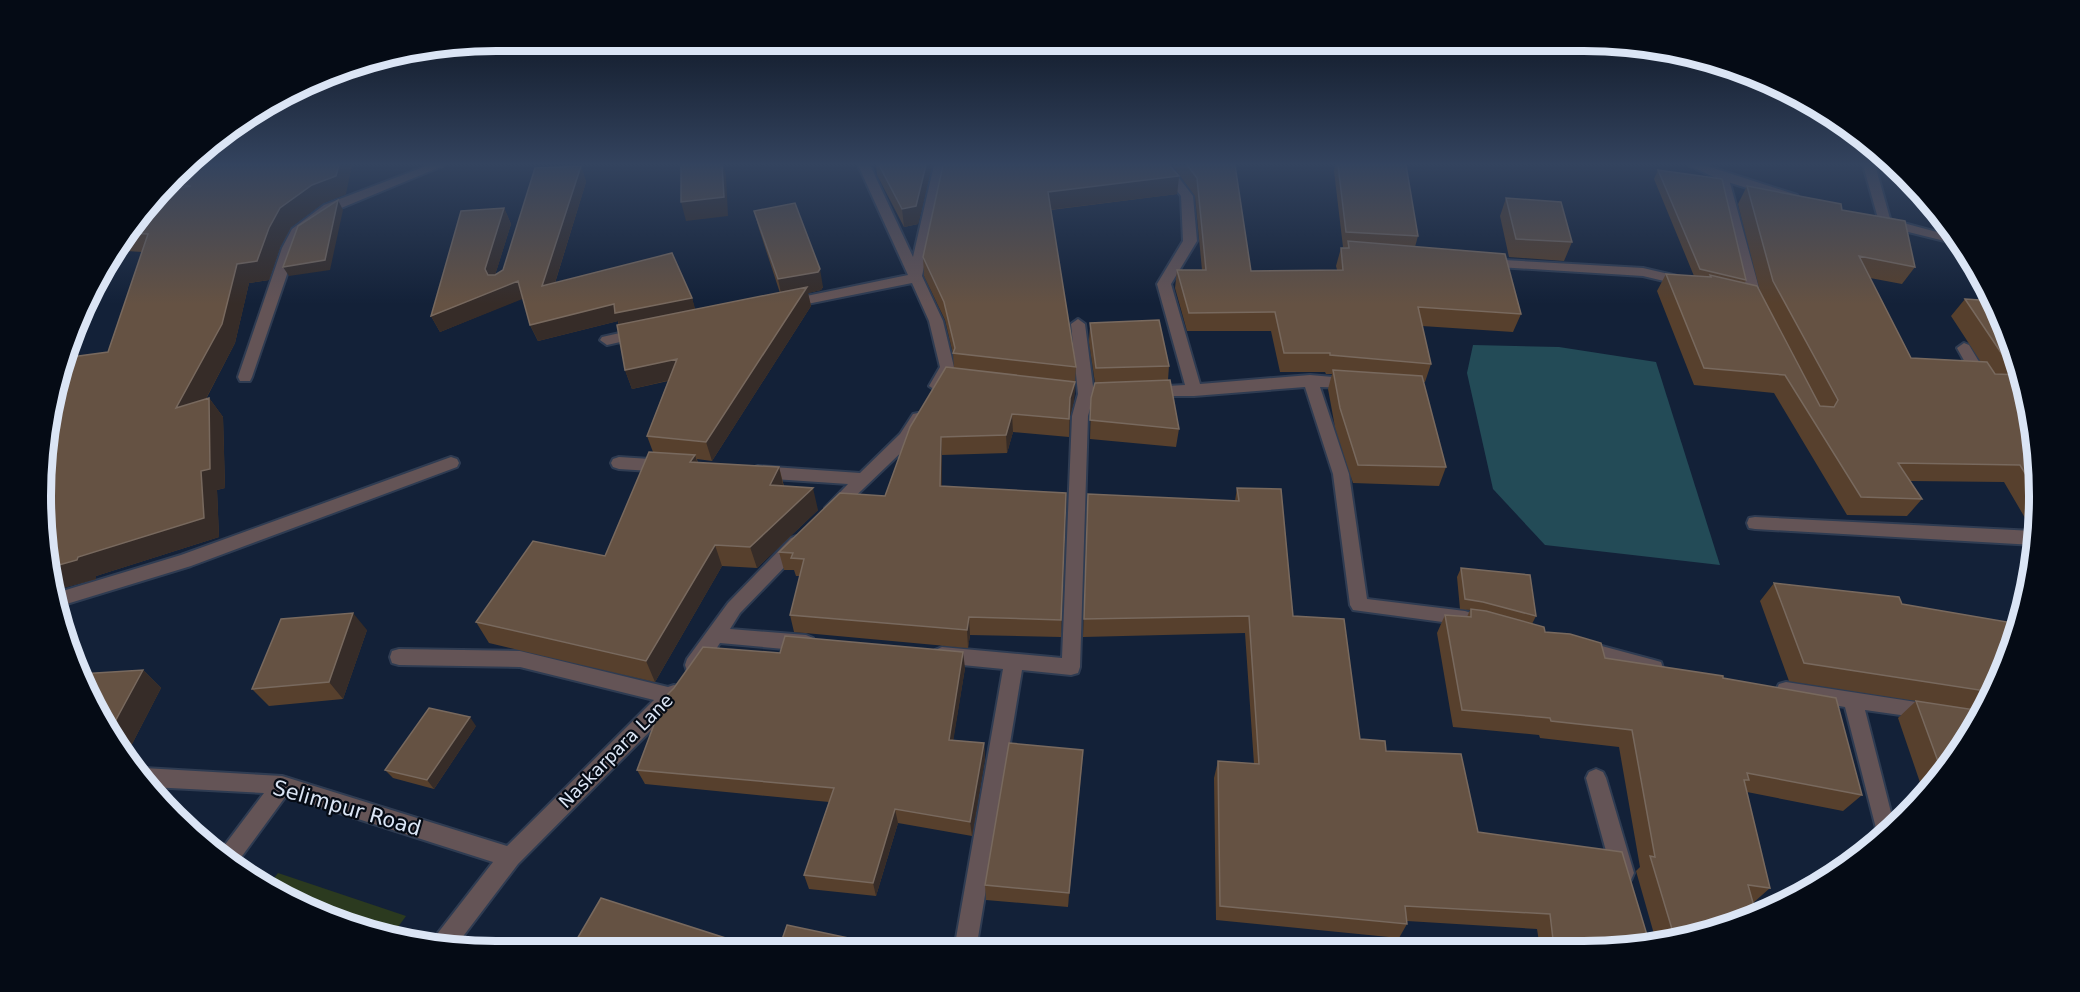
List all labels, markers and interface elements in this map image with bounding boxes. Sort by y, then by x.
street label: Naskarpara Lane [554,689,677,812]
street label: Selimpur Road [270,775,424,841]

